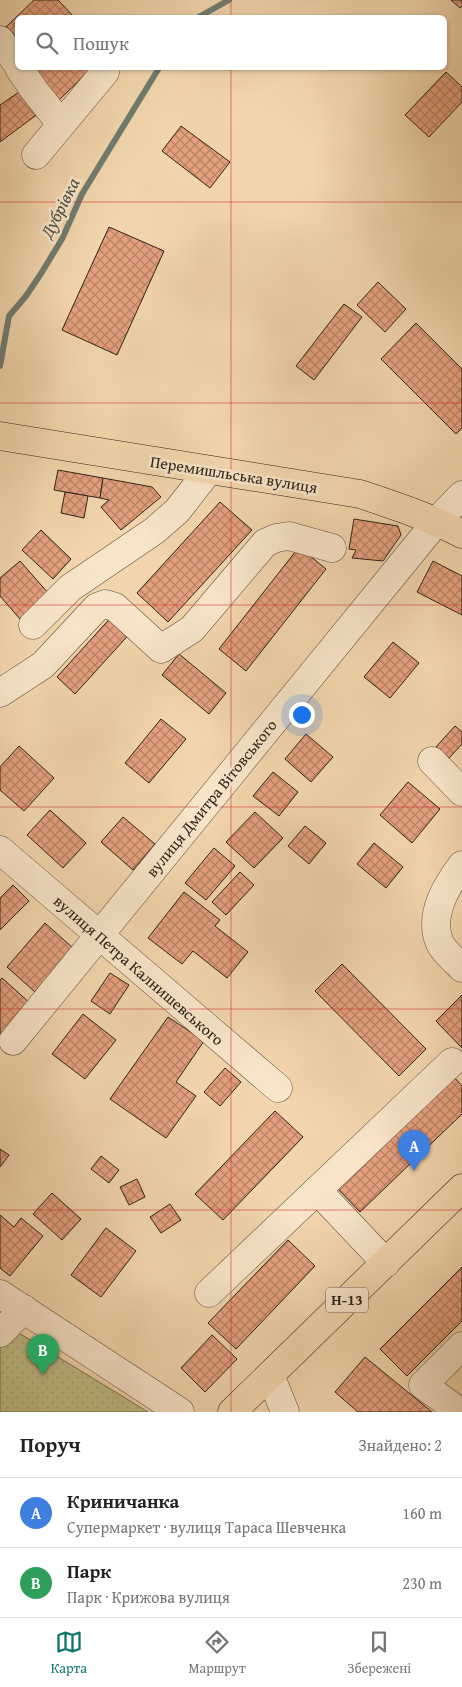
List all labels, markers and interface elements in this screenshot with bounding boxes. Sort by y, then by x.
search box [15,15,447,70]
icon: search [33,29,61,57]
text: Пошук [73,29,129,57]
water label: Дубрівка [32,172,87,244]
street label: Перемишльська вулиця [149,449,319,499]
your location [289,702,315,728]
street label: вулиця Дмитра Вітовського [140,714,282,882]
street label: вулиця Петра Калнишевського [49,889,229,1051]
pin: A [398,1130,430,1171]
road number: Н-13 [326,1288,368,1312]
pin: B [27,1334,59,1375]
text: Поруч [20,1429,81,1460]
text: Знайдено: 2 [359,1433,442,1457]
text: Криничанка [67,1487,179,1515]
text: A [31,1501,41,1525]
text: 160 m [402,1501,442,1525]
text: Супермаркет · вулиця Тараса Шевченка [67,1515,346,1539]
text: Парк [67,1557,111,1585]
text: B [31,1571,41,1595]
text: 230 m [402,1571,442,1595]
text: Парк · Крижова вулиця [67,1585,230,1609]
tab: Карта [51,1628,87,1678]
tab: Маршрут [189,1628,246,1678]
tab: Збережені [347,1628,411,1678]

